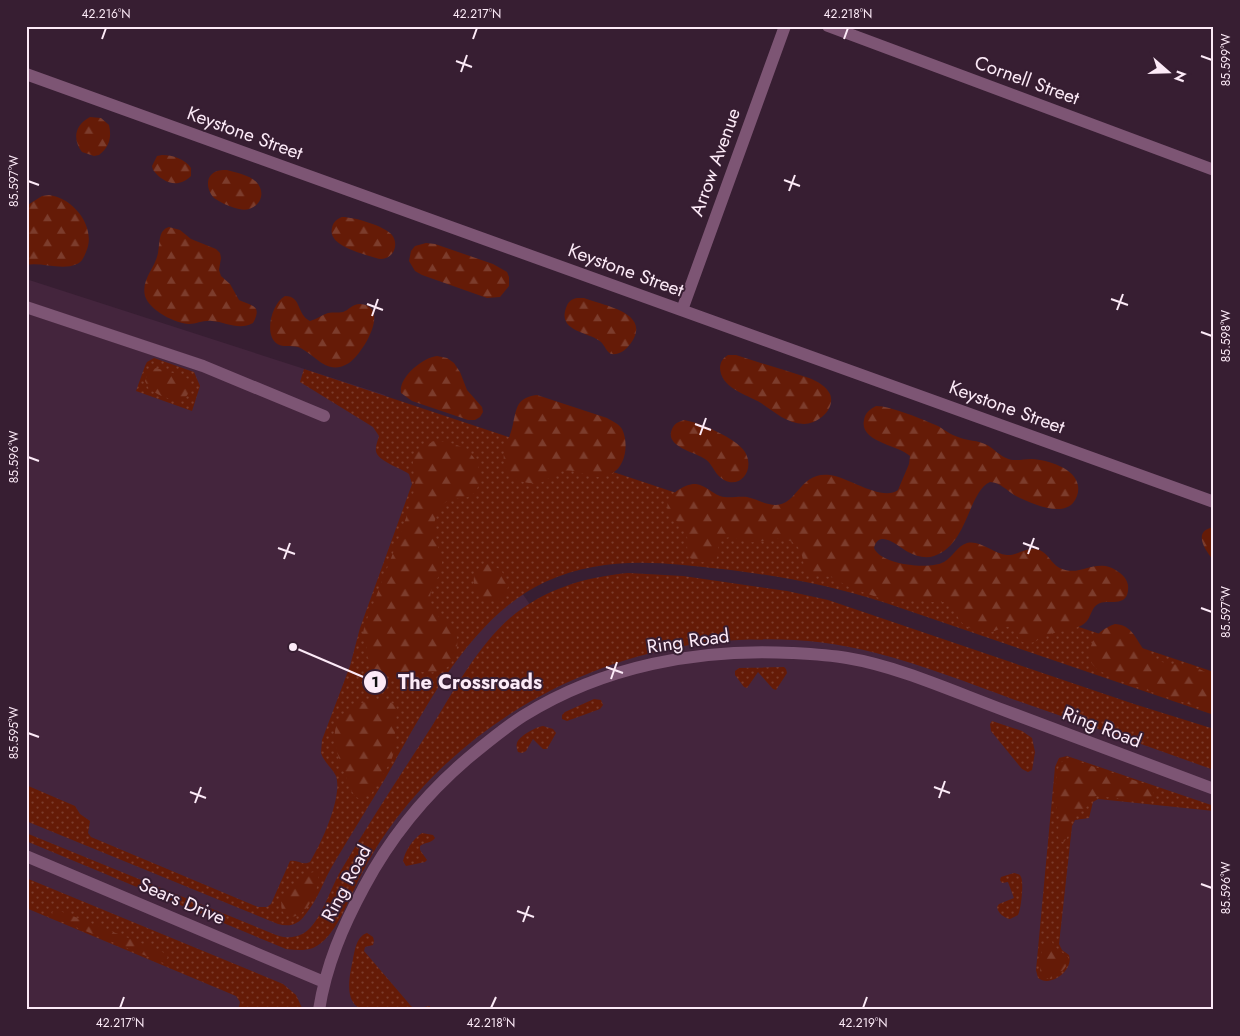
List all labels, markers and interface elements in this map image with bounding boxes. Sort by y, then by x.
text: 42.216°N [81,5,131,23]
text: 42.217°N [453,5,501,23]
text: 42.218°N [824,5,872,23]
text: 85.599°W [1217,34,1235,86]
north arrow [1142,48,1192,98]
street label: Cornell Street [971,49,1083,112]
text: N [1169,68,1192,85]
street label: Keystone Street [183,100,307,167]
street label: Arrow Avenue [683,104,747,220]
text: 85.597°W [5,155,23,207]
street label: Keystone Street [564,237,688,304]
text: 85.598°W [1217,310,1235,362]
street label: Keystone Street [945,374,1069,441]
text: 85.596°W [5,431,23,483]
text: 85.597°W [1217,586,1235,638]
street label: Ring Road [645,622,731,660]
callout: The Crossroads [363,664,552,699]
text: The Crossroads [398,668,542,697]
text: 1 [371,671,379,693]
street label: Ring Road [1058,700,1146,754]
text: 85.595°W [5,707,23,759]
street label: Ring Road [315,840,377,926]
text: 85.596°W [1217,862,1235,914]
street label: Sears Drive [135,871,230,931]
text: 42.217°N [96,1014,144,1032]
text: 42.218°N [467,1014,515,1032]
text: 42.219°N [838,1014,888,1032]

